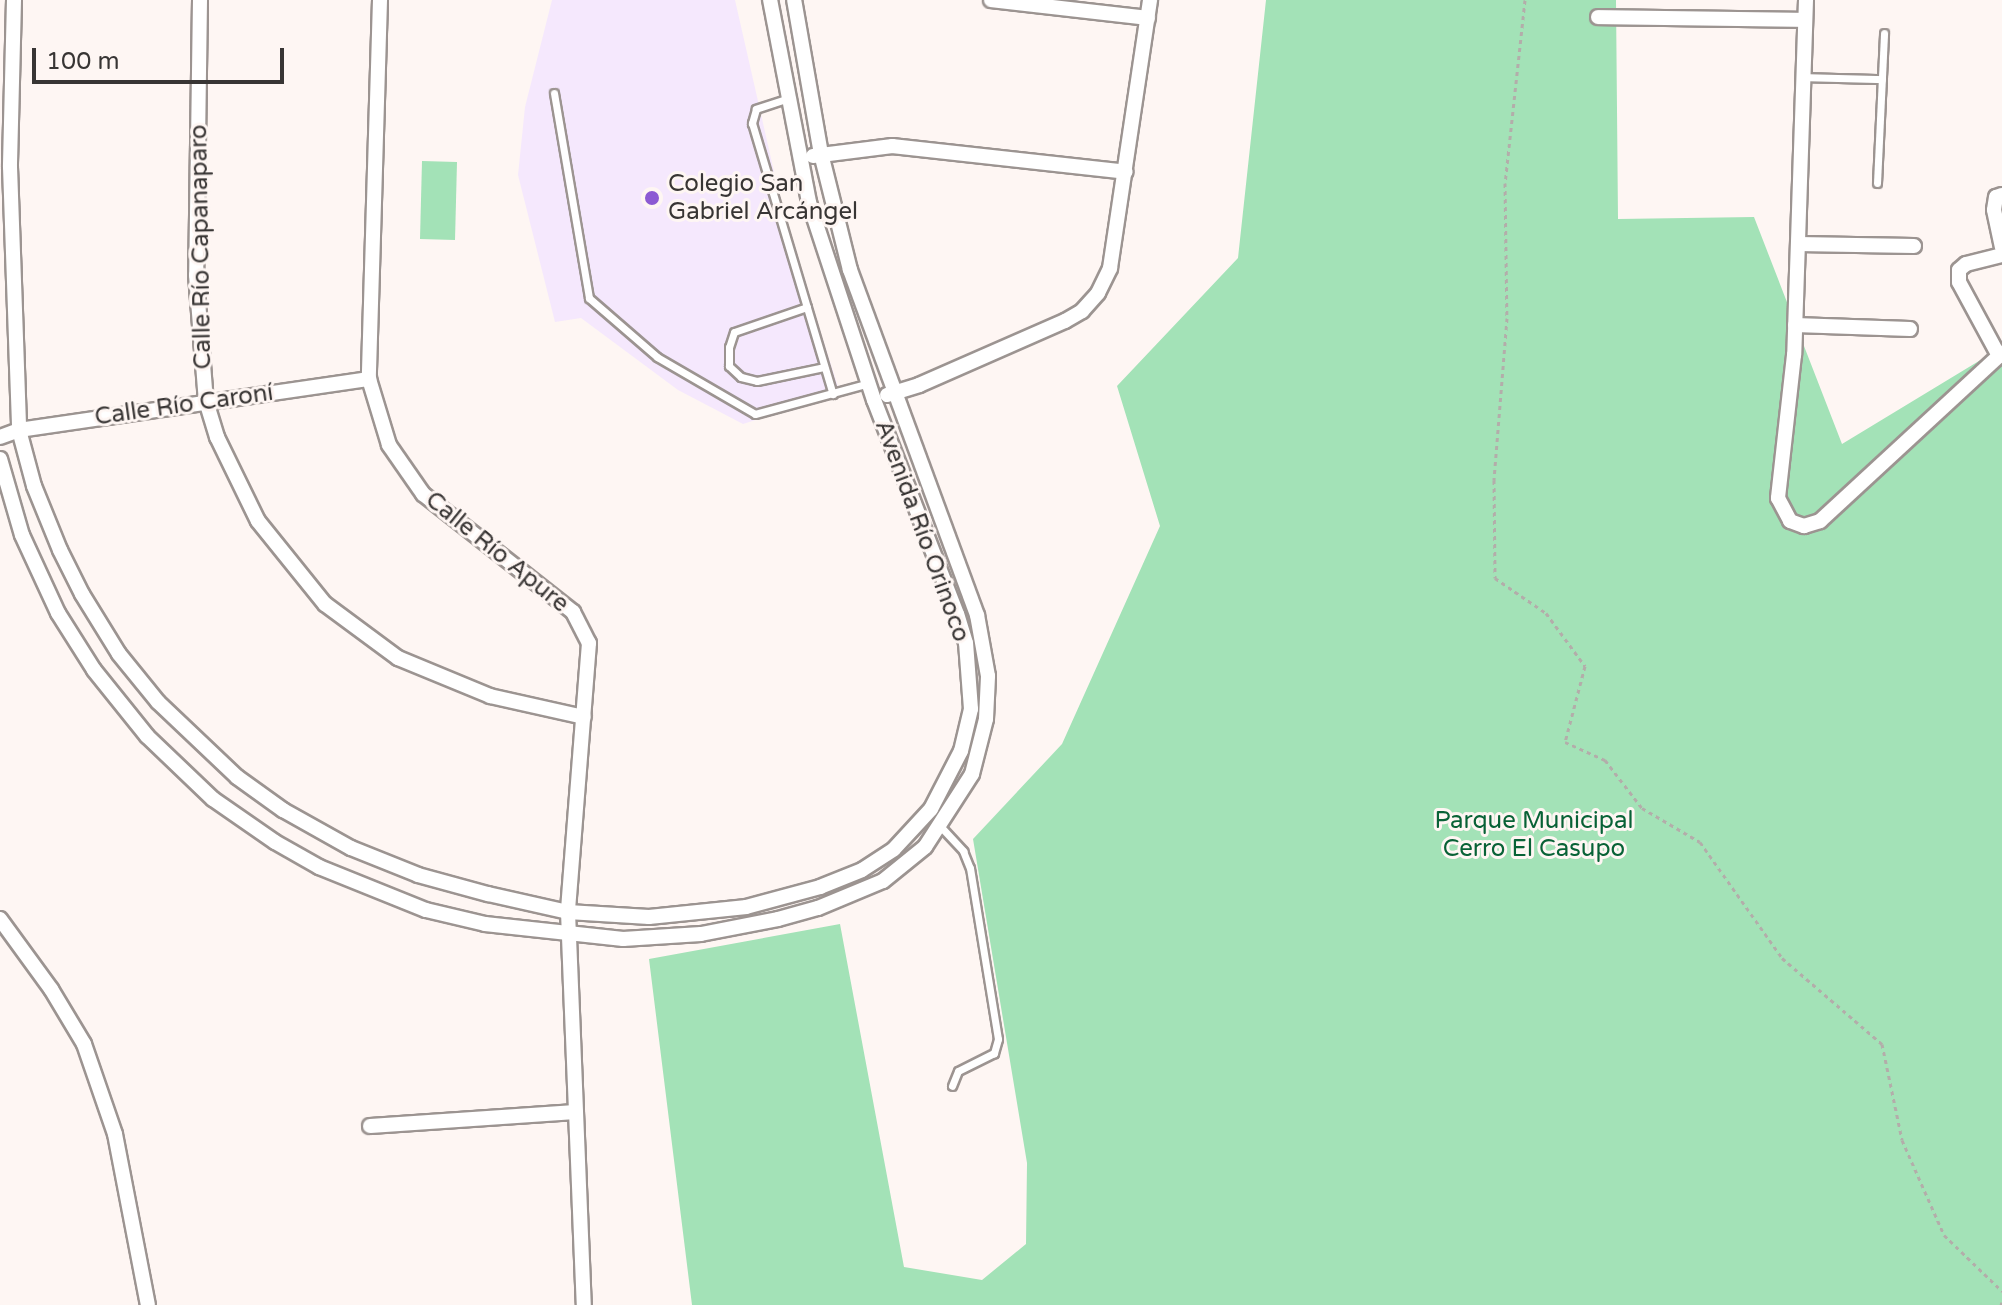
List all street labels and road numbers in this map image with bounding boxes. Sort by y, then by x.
street label: Calle Río Capanaparo [184,124,218,370]
street label: Calle Río Caroní [93,378,275,432]
street label: Avenida Río Orinoco [869,416,975,646]
street label: Calle Río Apure [420,485,574,619]

